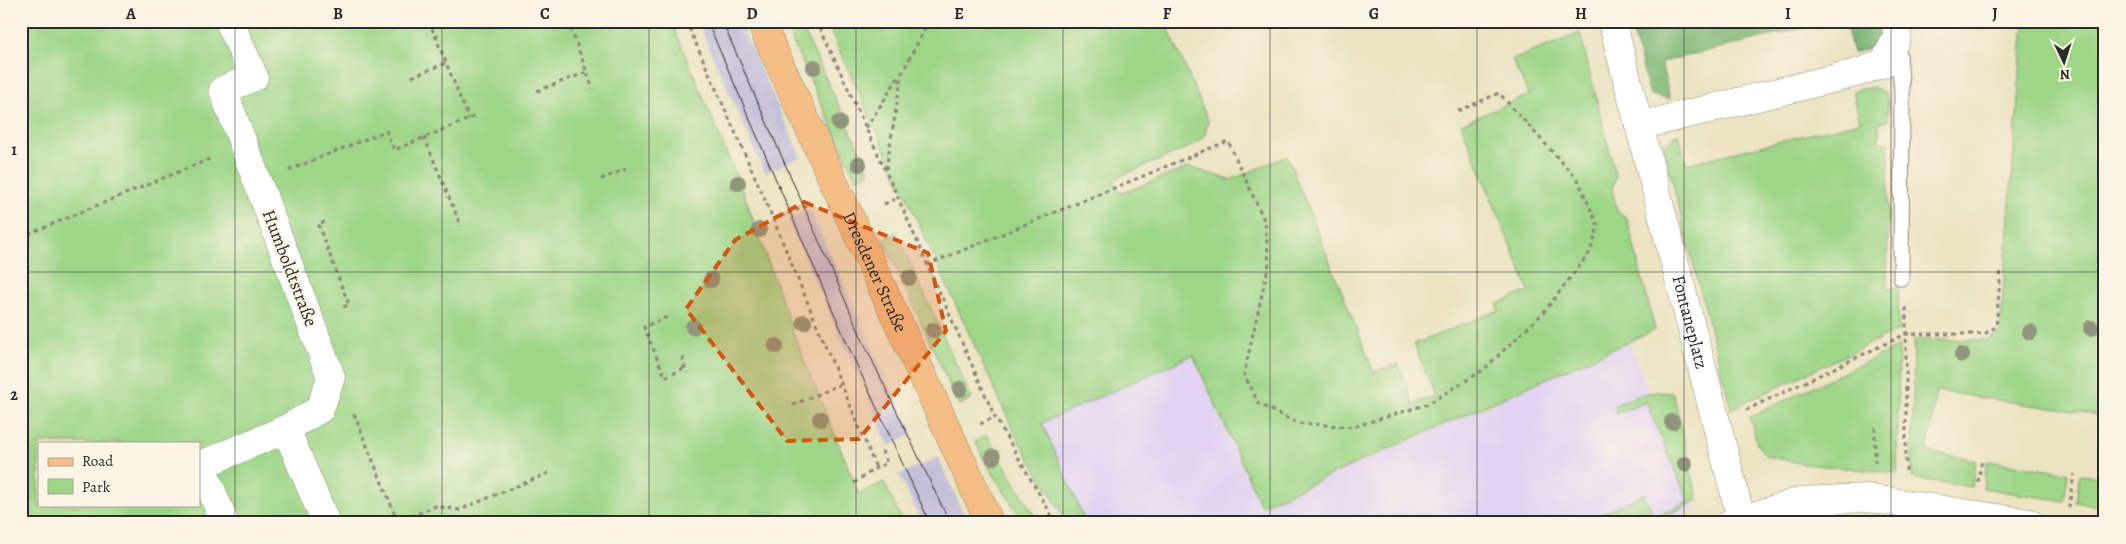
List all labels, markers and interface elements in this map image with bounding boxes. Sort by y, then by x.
text: A [125,3,137,25]
text: B [333,3,343,25]
text: C [540,3,550,25]
text: D [746,3,758,25]
text: E [954,3,964,25]
text: F [1163,3,1172,25]
text: G [1369,3,1379,25]
text: H [1575,3,1587,25]
text: I [1785,3,1791,25]
text: J [1992,3,1998,25]
north arrow [2038,38,2088,88]
text: N [2059,65,2071,84]
text: 1 [11,139,17,161]
street label: Humboldtstraße [257,206,323,330]
street label: Dresdener Straße [837,208,913,336]
street label: Fontaneplatz [1666,273,1714,372]
text: 2 [10,384,18,406]
legend [38,442,200,506]
text: Road [82,451,114,471]
text: Park [82,477,111,497]

